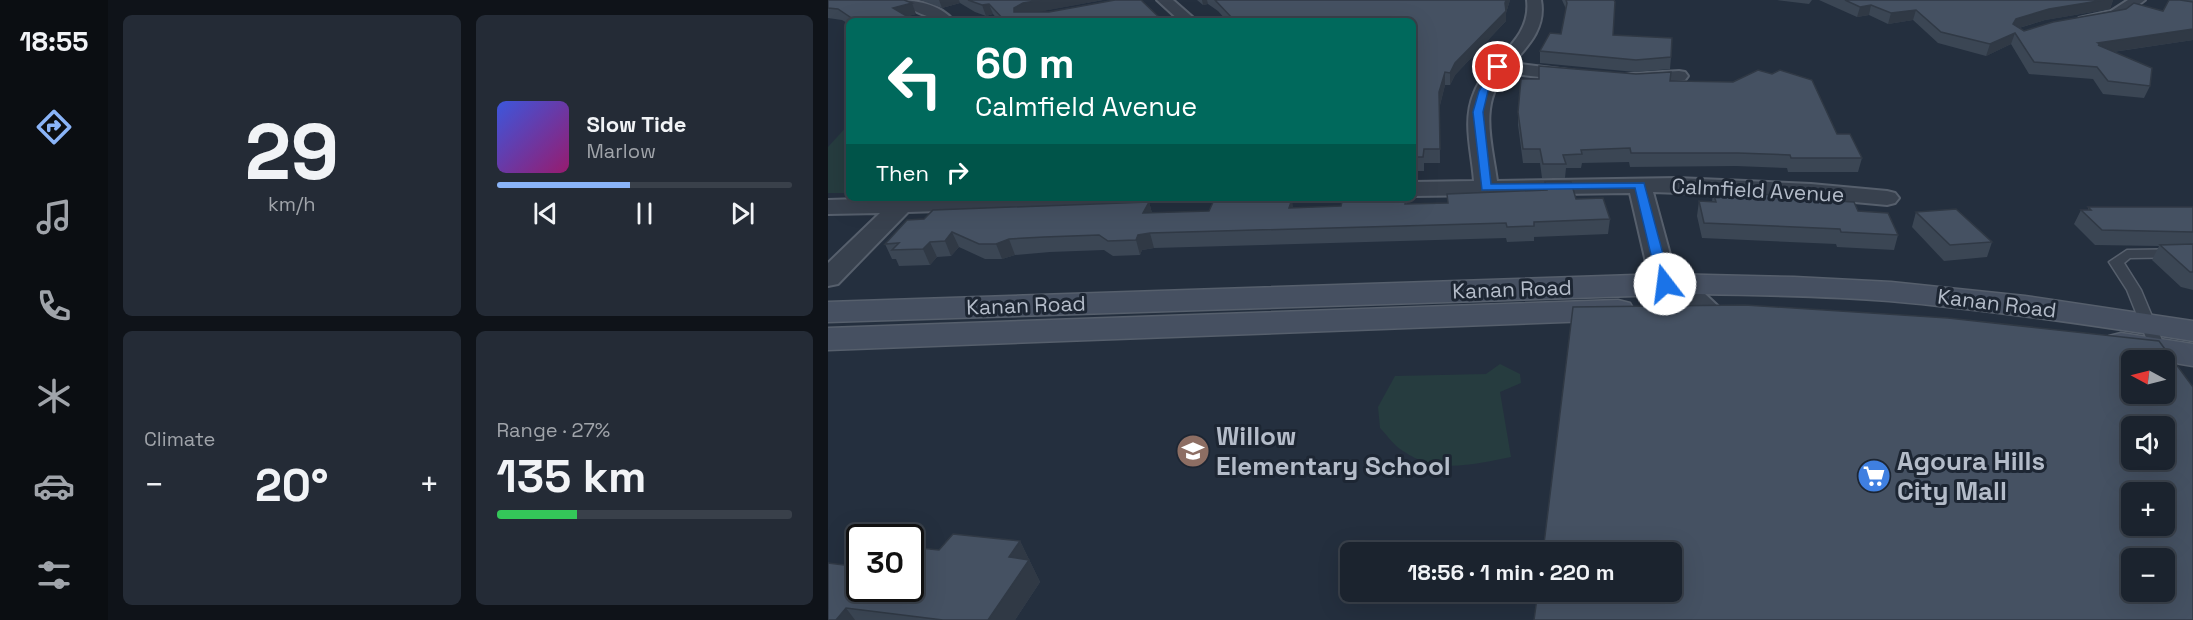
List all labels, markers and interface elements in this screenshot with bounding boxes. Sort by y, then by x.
text: 18:55 [20,24,88,59]
text: 60 m [975,37,1075,90]
pin [1472,41,1523,92]
icon: left [876,42,954,120]
icon: arrive [1481,50,1514,83]
text: Calmfield Avenue [975,89,1197,124]
text: 29 [245,102,339,202]
icon: directions [33,106,75,148]
text: Slow Tide [587,110,687,138]
text: Marlow [587,138,656,164]
icon: right [941,156,974,189]
text: Then [876,159,929,187]
street label: Calmfield Avenue [1671,172,1845,208]
text: km/h [268,191,316,217]
icon: music [33,196,75,238]
icon: previous [529,197,562,230]
icon: pause [628,197,661,230]
icon: next [726,197,759,230]
position arrow [1633,252,1697,316]
street label: Kanan Road [1452,273,1572,305]
street label: Kanan Road [1936,282,2058,324]
icon: phone [33,285,75,327]
street label: Kanan Road [966,289,1086,321]
north arrow [2121,350,2175,404]
map controls [2121,350,2175,602]
icon: climate [33,375,75,417]
button: sound [2121,416,2175,470]
text: Range · 27% [497,417,610,443]
place label: Willow Elementary School [1216,419,1451,483]
text: Climate [144,426,215,452]
school or university icon: Willow Elementary School [1175,433,1211,469]
place label: Agoura Hills City Mall [1897,444,2045,508]
text: 135 km [497,448,646,505]
text: 20° [255,457,329,514]
supermarket icon: Agoura Hills City Mall [1856,458,1892,494]
text: − [144,464,164,506]
text: + [419,464,440,506]
icon: car [33,465,75,507]
button: + [2121,482,2175,536]
speed limit sign: 30 [846,524,924,602]
button: − [2121,548,2175,602]
icon: filters [33,554,75,596]
text: 18:56 · 1 min · 220 m [1408,558,1614,586]

